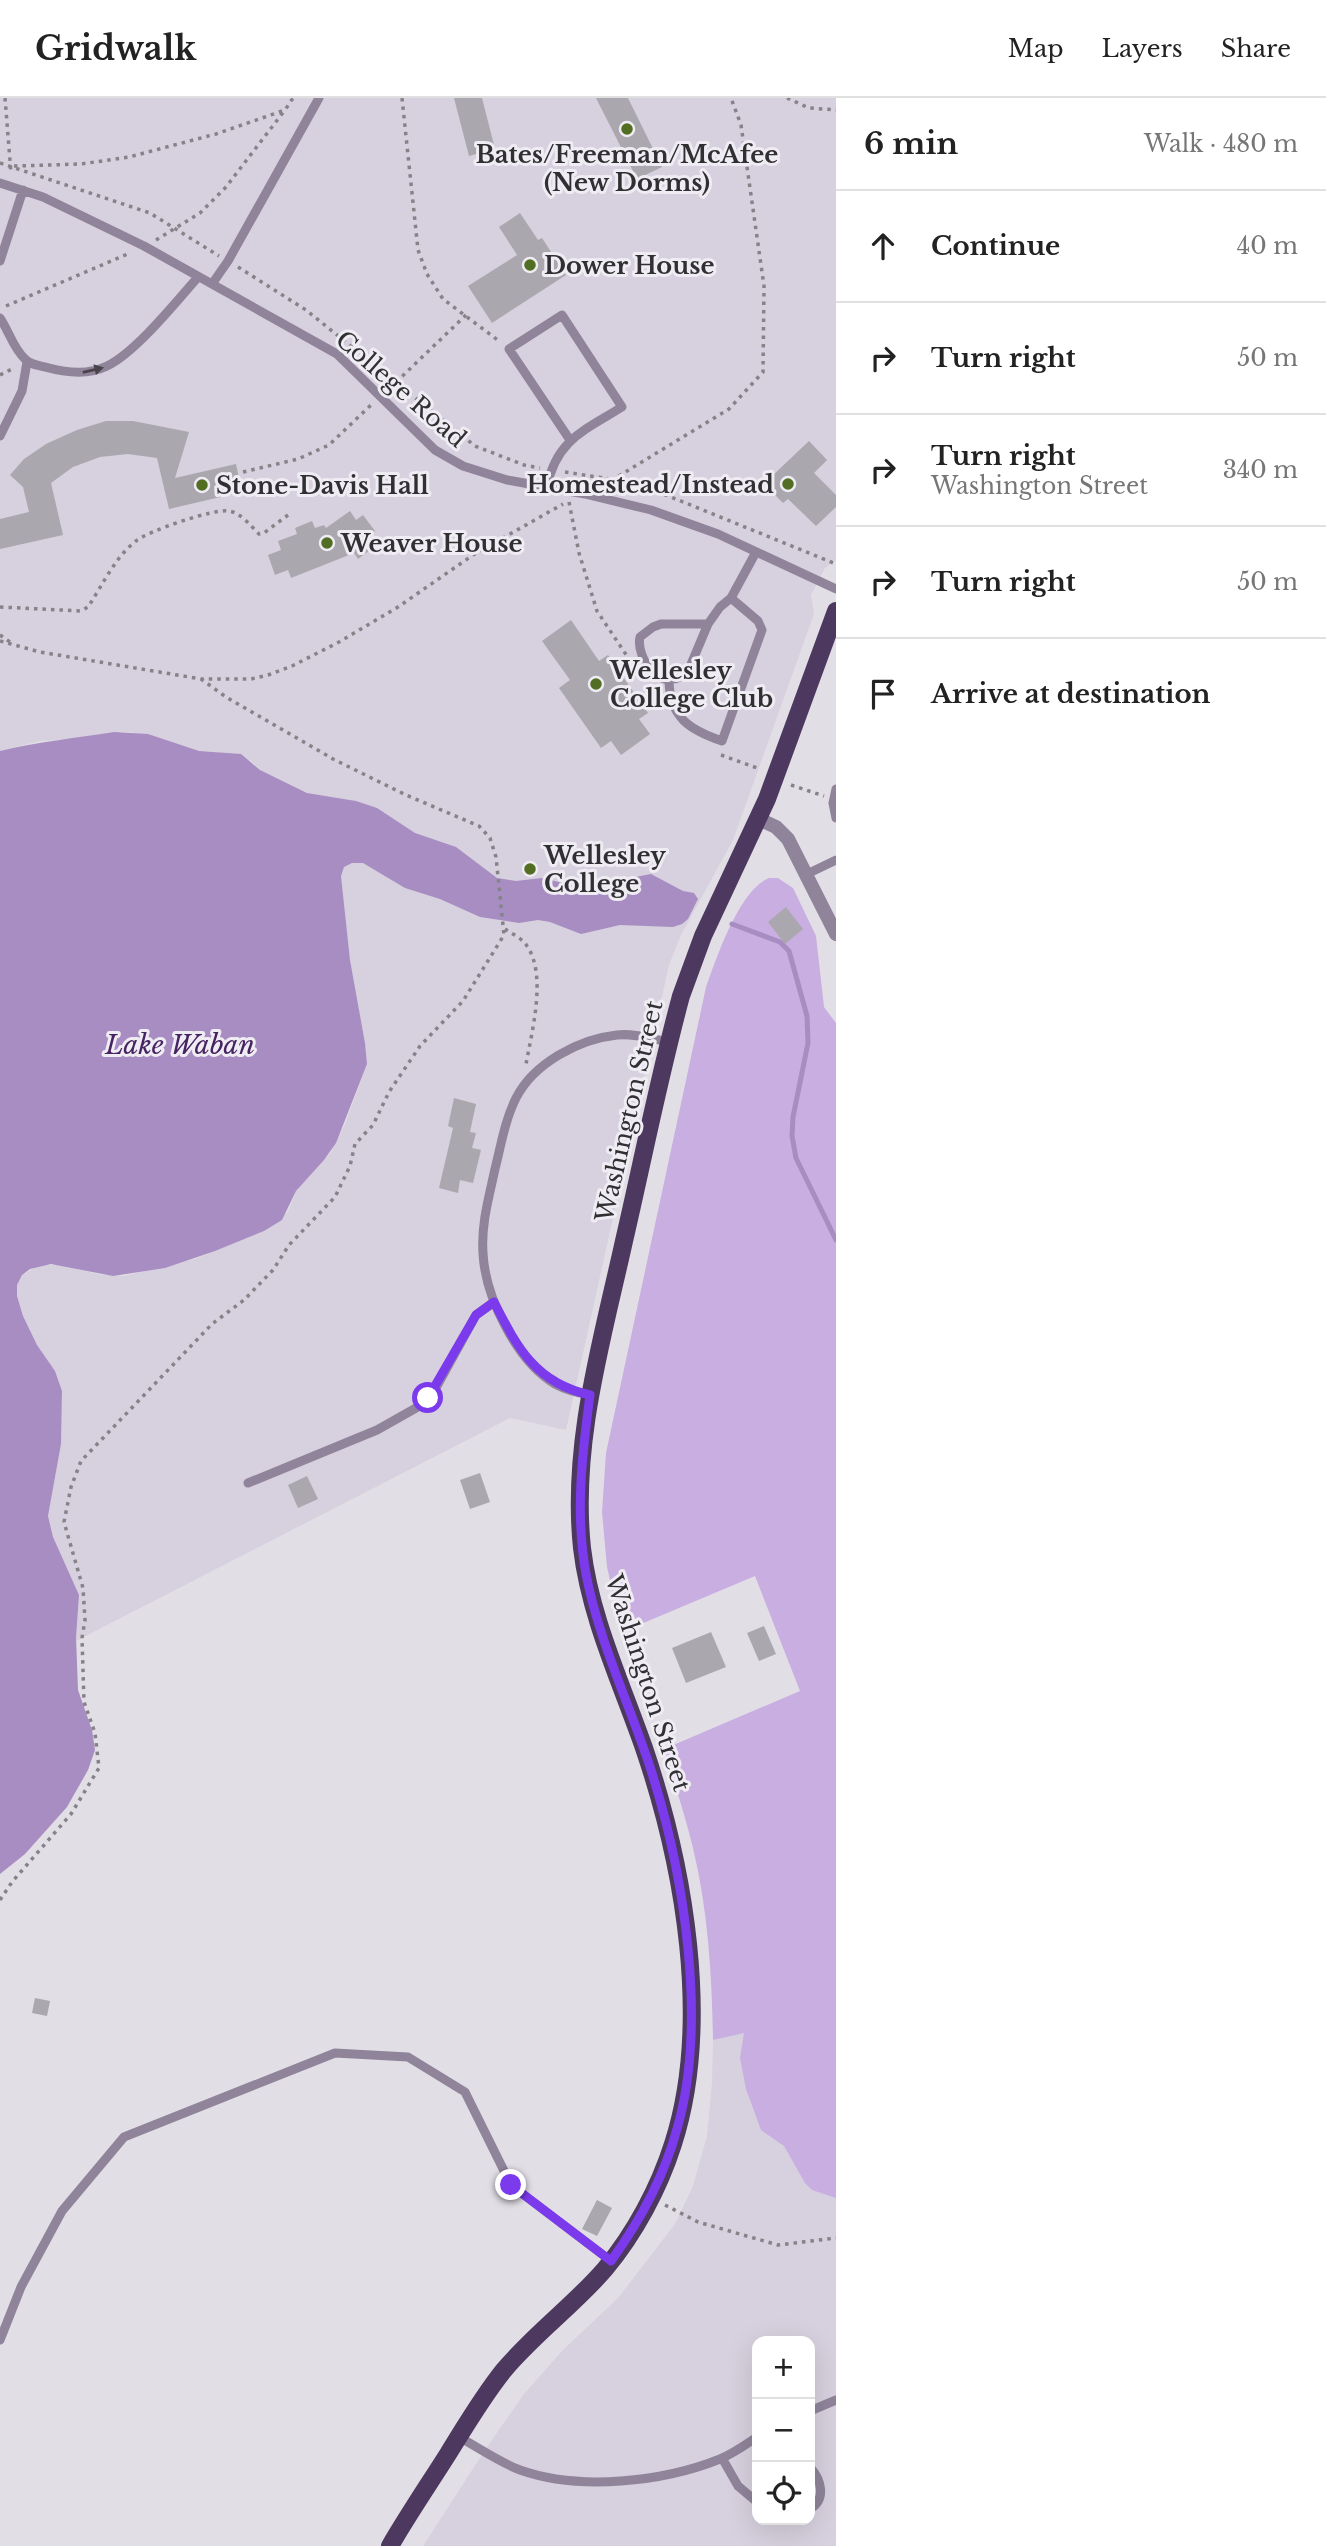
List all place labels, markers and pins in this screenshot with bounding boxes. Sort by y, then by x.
marker: Bates/Freeman/McAfee (New Dorms) [619,121,635,137]
place label: Bates/Freeman/McAfee (New Dorms) [476,140,778,197]
place label: Dower House [544,251,714,280]
marker: Dower House [522,257,538,273]
place label: Homestead/Instead [527,470,774,499]
place label: Stone-Davis Hall [216,471,429,500]
marker: Homestead/Instead [780,476,796,492]
marker: Stone-Davis Hall [194,477,210,493]
place label: Weaver House [340,529,523,558]
marker: Weaver House [319,535,335,551]
place label: Wellesley College Club [609,656,773,713]
marker: Wellesley College Club [588,676,604,692]
place label: Wellesley College [543,841,666,898]
marker: Wellesley College [522,861,538,877]

